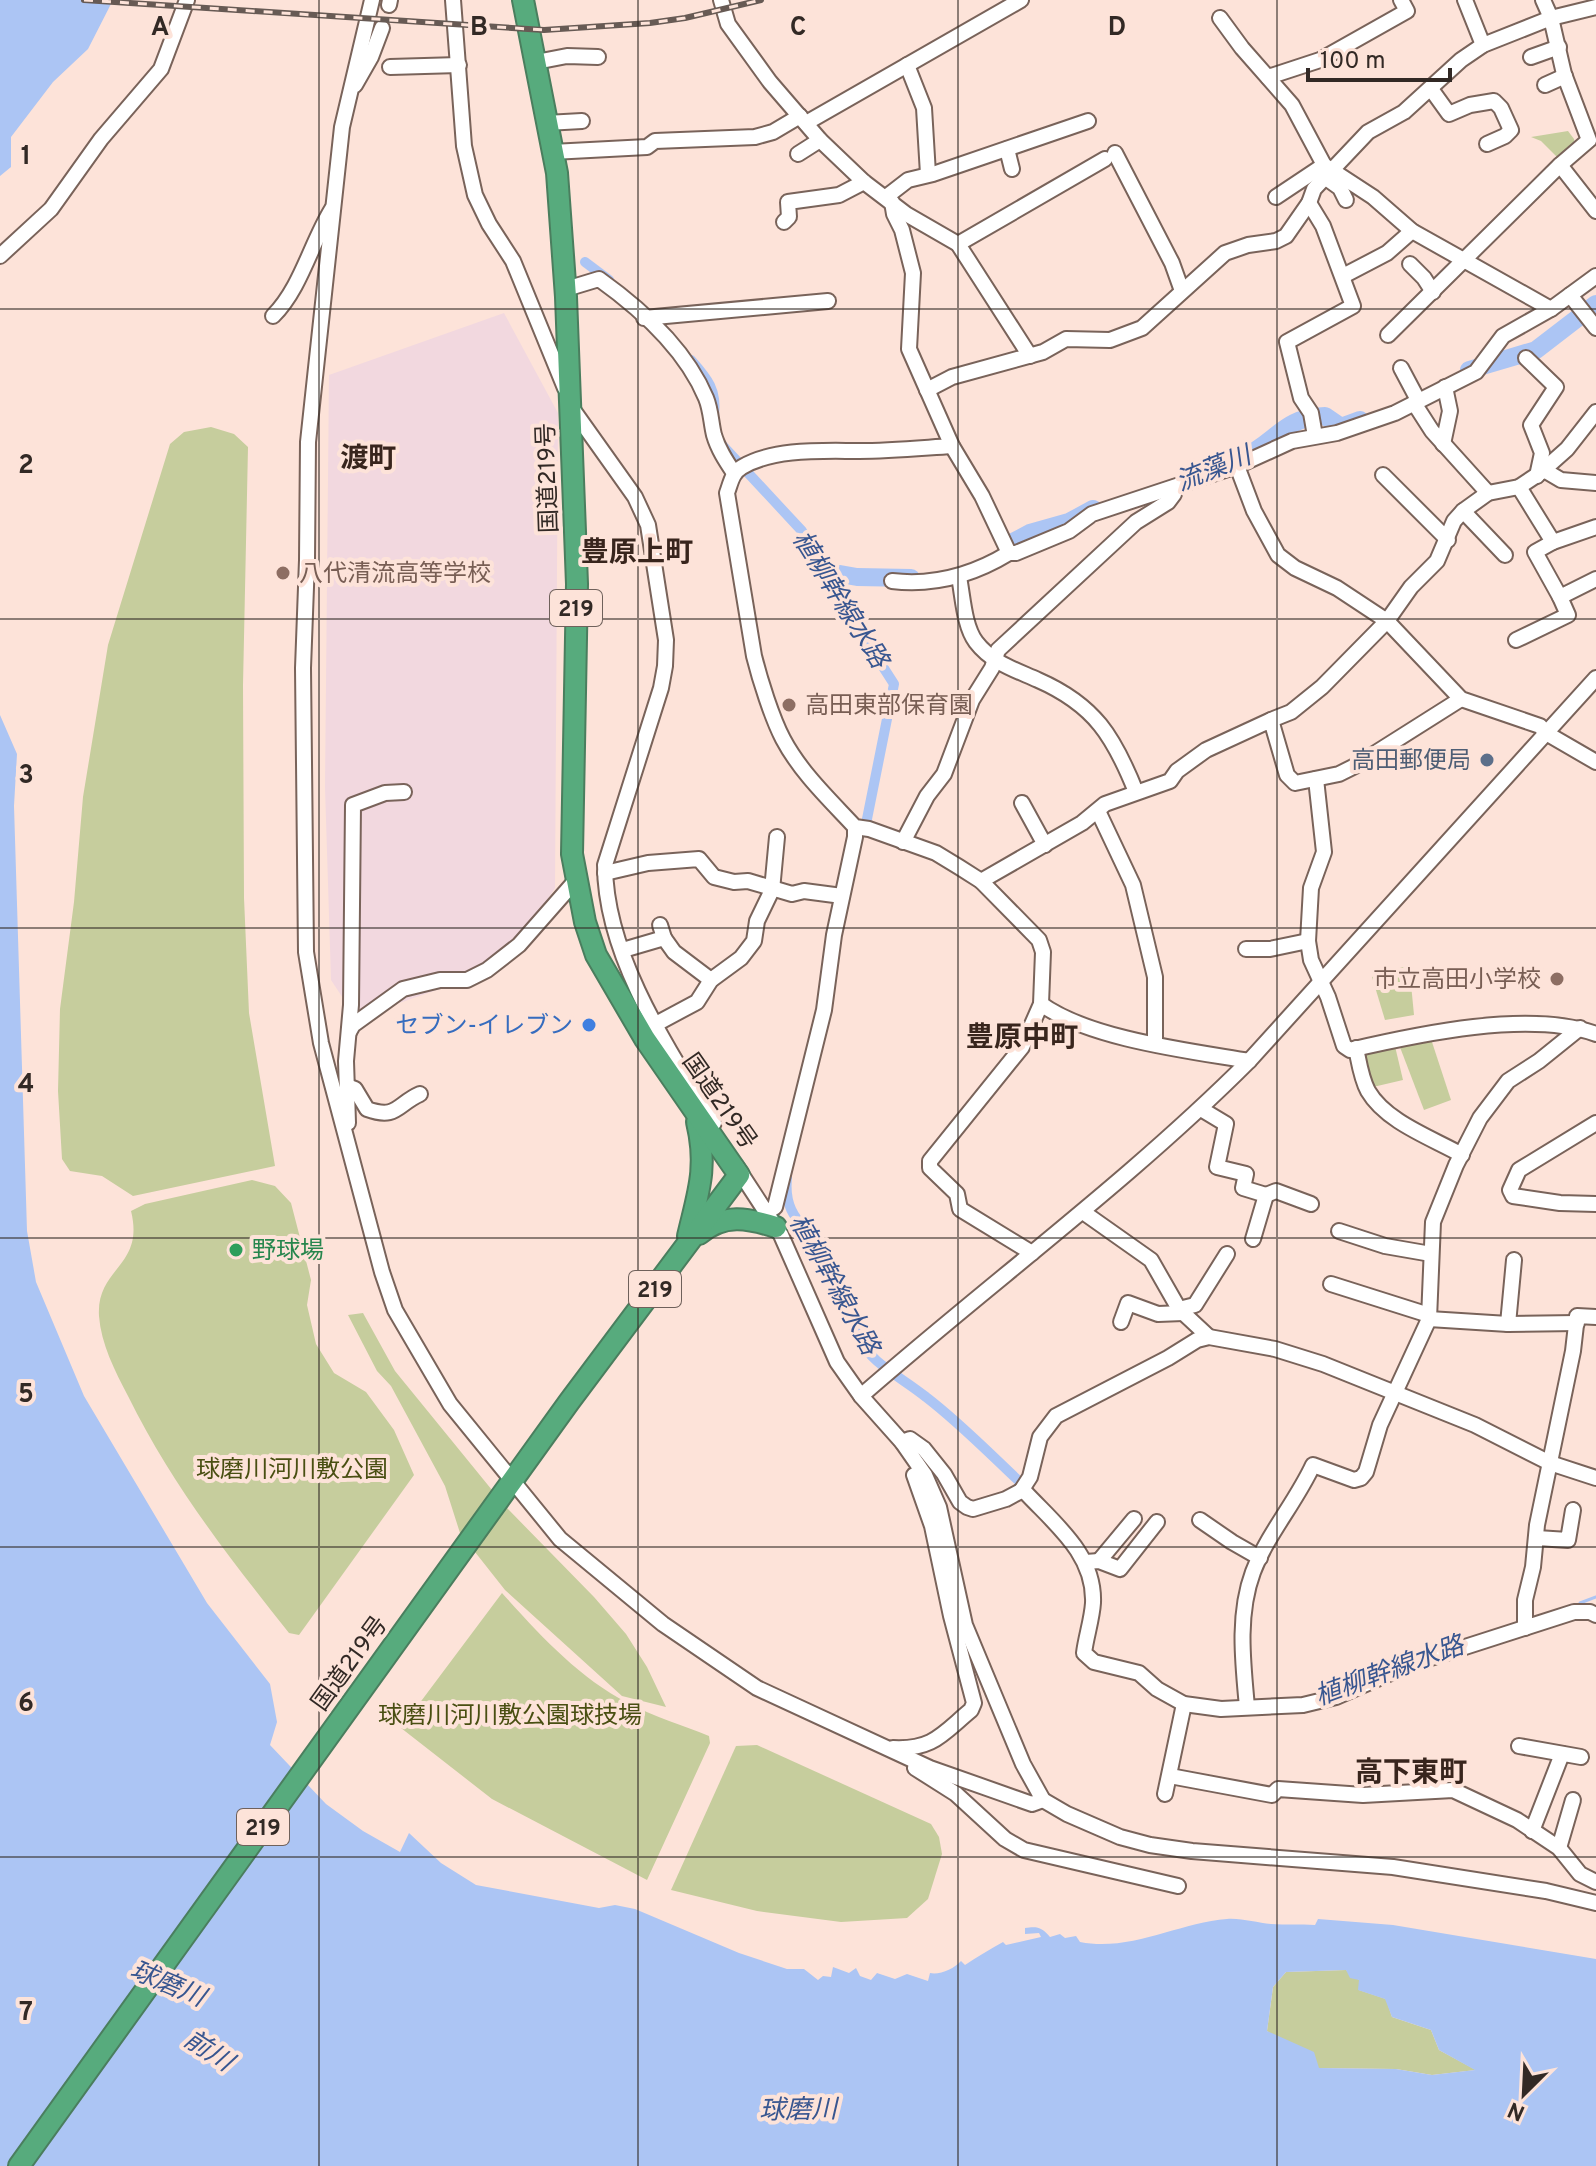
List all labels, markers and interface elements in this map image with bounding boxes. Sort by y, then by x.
text: A [151,12,169,45]
text: B [470,12,488,45]
text: C [790,12,806,45]
text: D [1108,12,1126,45]
scale bar [1308,32,1450,82]
text: 100 m [1320,47,1386,77]
text: 1 [21,141,31,174]
street label: 国道219号 [532,422,566,533]
water label: 流藻川 [1172,439,1259,500]
district label: 渡町 [340,442,396,478]
text: 2 [18,450,34,483]
water label: 植柳幹線水路 [784,525,895,677]
district label: 豊原上町 [581,536,693,572]
place label: 八代清流高等学校 [299,560,491,590]
marker: 八代清流高等学校 [274,564,292,582]
road number: 219 [550,590,602,626]
place label: 高田東部保育園 [805,692,973,722]
marker: 高田東部保育園 [780,696,798,714]
place label: 高田郵便局 [1351,747,1471,777]
marker: 高田郵便局 [1478,751,1496,769]
text: 3 [18,760,34,793]
place label: 市立高田小学校 [1373,966,1541,996]
marker: 市立高田小学校 [1548,970,1566,988]
place label: セブン-イレブン [395,1012,573,1042]
marker: セブン-イレブン [580,1016,598,1034]
district label: 豊原中町 [966,1021,1078,1057]
street label: 国道219号 [675,1049,762,1156]
text: 4 [18,1069,34,1102]
water label: 植柳幹線水路 [781,1209,886,1363]
place label: 野球場 [252,1237,324,1267]
marker: 野球場 [227,1241,245,1259]
road number: 219 [629,1271,681,1307]
text: 5 [18,1379,34,1412]
park label: 球磨川河川敷公園 [196,1456,388,1486]
street label: 国道219号 [306,1611,395,1717]
water label: 植柳幹線水路 [1311,1629,1471,1715]
text: 6 [18,1688,34,1721]
park label: 球磨川河川敷公園球技場 [378,1702,642,1732]
district label: 高下東町 [1355,1756,1467,1792]
road number: 219 [237,1809,289,1845]
water label: 球磨川 [125,1955,212,2017]
text: 7 [19,1997,33,2030]
water label: 前川 [177,2024,241,2082]
north arrow [1484,2054,1564,2134]
water label: 球磨川 [759,2094,840,2129]
text: N [1504,2094,1530,2126]

